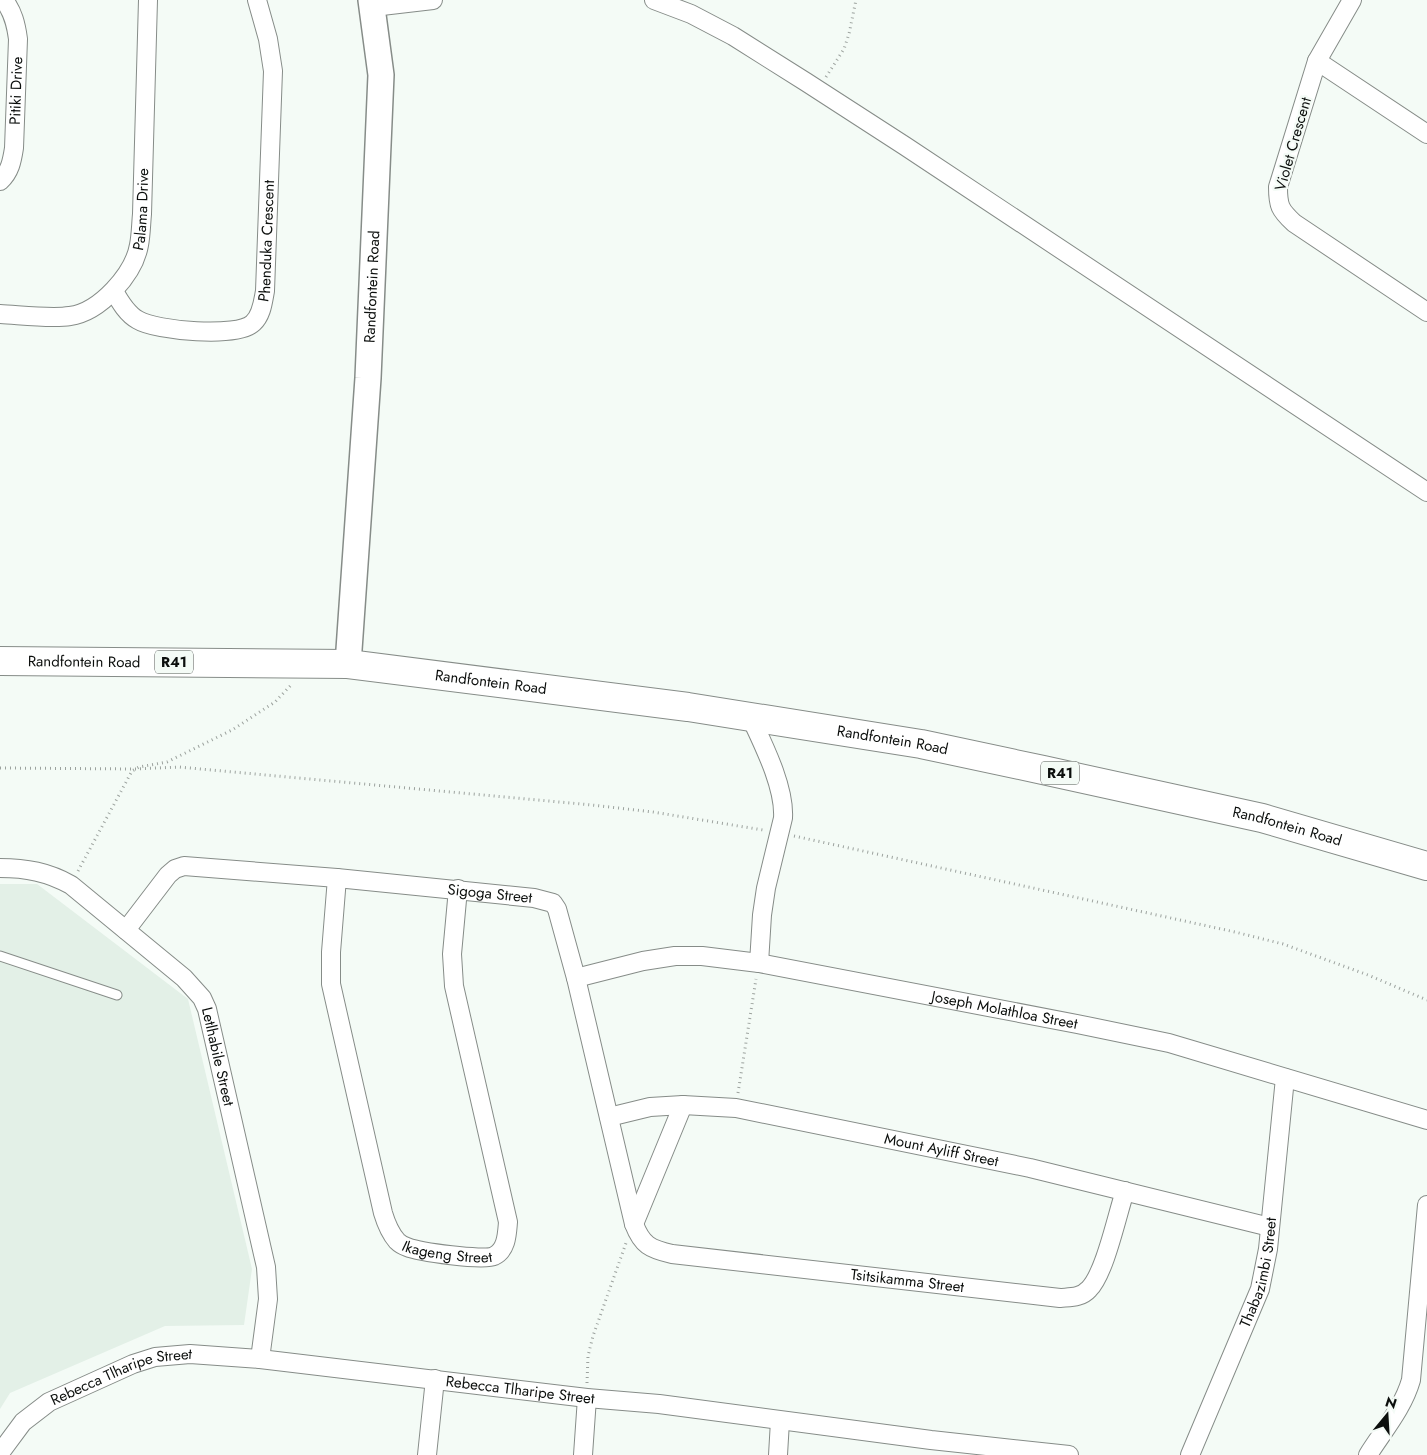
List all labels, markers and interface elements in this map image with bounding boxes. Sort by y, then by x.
street label: Pitiki Drive [4,56,28,125]
street label: Violet Crescent [1269,94,1317,193]
street label: Palama Drive [127,167,154,252]
street label: Phenduka Crescent [252,179,280,304]
street label: Randfontein Road [359,230,385,343]
street label: Randfontein Road [28,650,140,673]
road number: R41 [155,650,193,674]
street label: Randfontein Road [434,664,548,700]
street label: Randfontein Road [835,720,950,761]
road number: R41 [1041,761,1079,784]
street label: Randfontein Road [1230,801,1344,852]
street label: Sigoga Street [446,878,534,909]
street label: Joseph Molathloa Street [928,985,1080,1035]
street label: Letlhabile Street [196,1005,240,1108]
street label: Mount Ayliff Street [882,1128,1001,1172]
street label: Thabazimbi Street [1234,1216,1282,1331]
street label: Ikageng Street [398,1235,494,1269]
street label: Tsitsikamma Street [850,1263,966,1298]
street label: Rebecca Tlharipe Street [47,1343,193,1411]
street label: Rebecca Tlharipe Street [444,1370,596,1410]
north arrow [1362,1390,1412,1440]
text: N [1383,1391,1399,1414]

